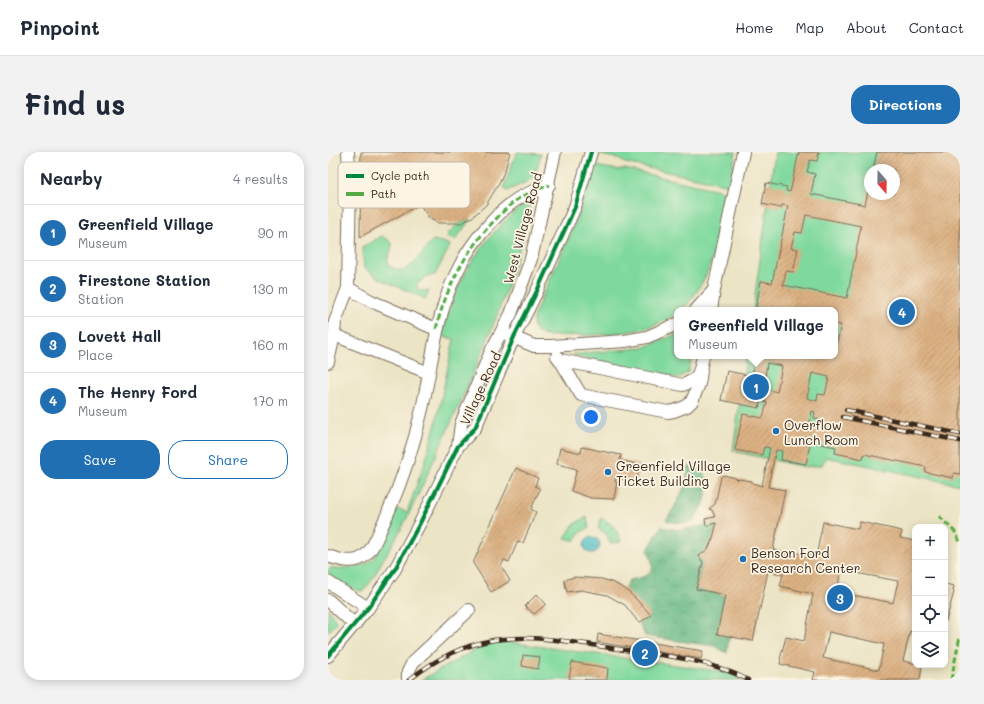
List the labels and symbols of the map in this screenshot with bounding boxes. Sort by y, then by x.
legend [338,162,470,208]
north arrow [864,164,900,200]
text: Cycle path [371,168,429,183]
street label: West Village Road [499,170,545,286]
text: Path [371,186,396,201]
pin: 4 [889,297,915,327]
street label: Village Road [456,349,504,427]
pin: 1 [743,372,769,402]
your location [581,407,601,427]
place label: Overflow Lunch Room [784,416,858,448]
marker: Overflow Lunch Room [771,426,781,436]
place label: Greenfield Village Ticket Building [616,457,731,489]
marker: Greenfield Village Ticket Building [603,467,613,477]
place label: Benson Ford Research Center [751,544,860,576]
marker: Benson Ford Research Center [738,554,748,564]
pin: 3 [827,583,853,613]
pin: 2 [632,638,658,668]

